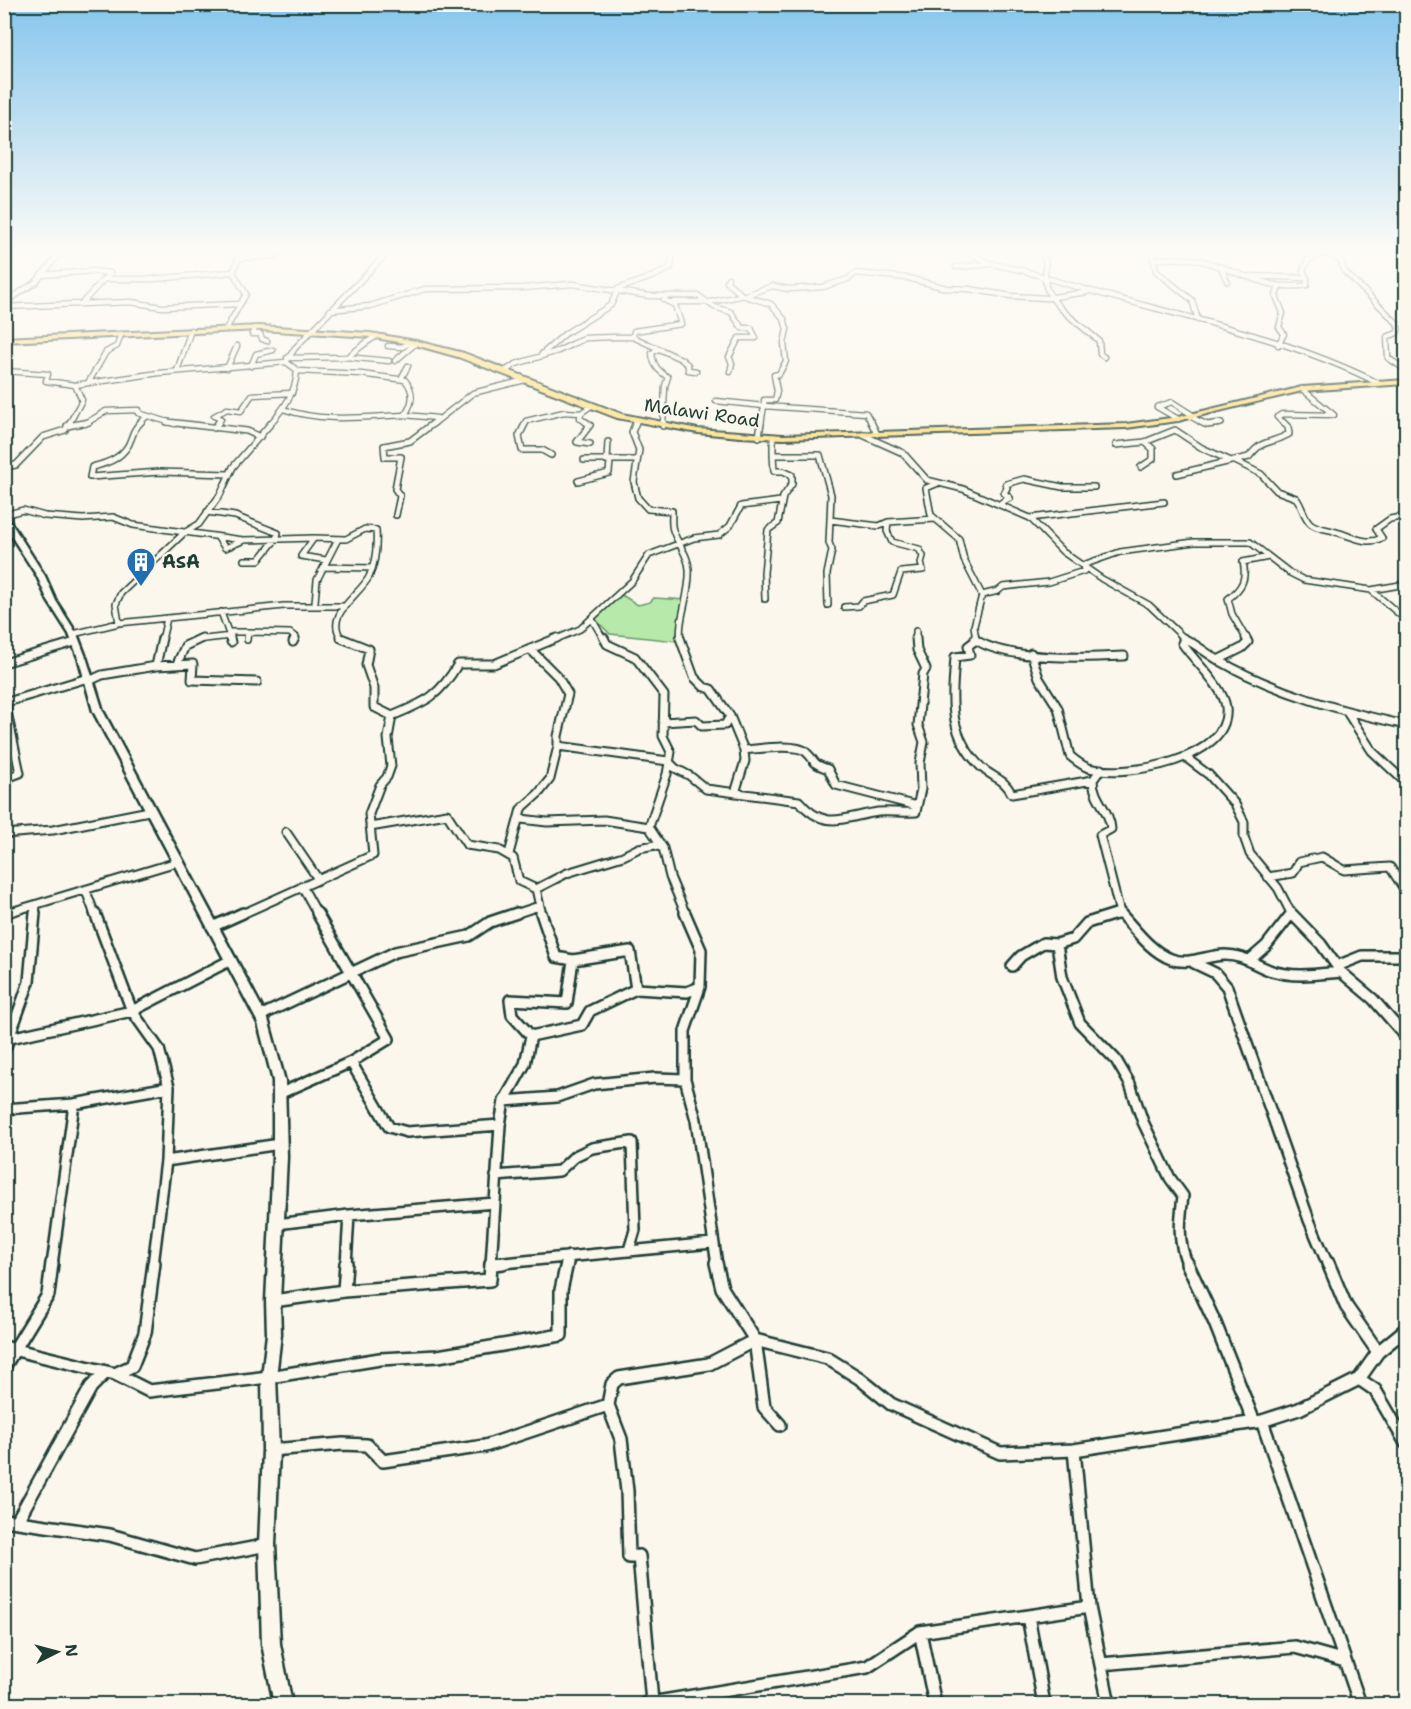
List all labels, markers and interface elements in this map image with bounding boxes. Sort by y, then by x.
street label: Malawi Road [643,393,761,433]
building icon: ASA [125,546,157,588]
place label: ASA [162,550,200,574]
north arrow [27,1622,87,1682]
text: N [60,1643,83,1658]

